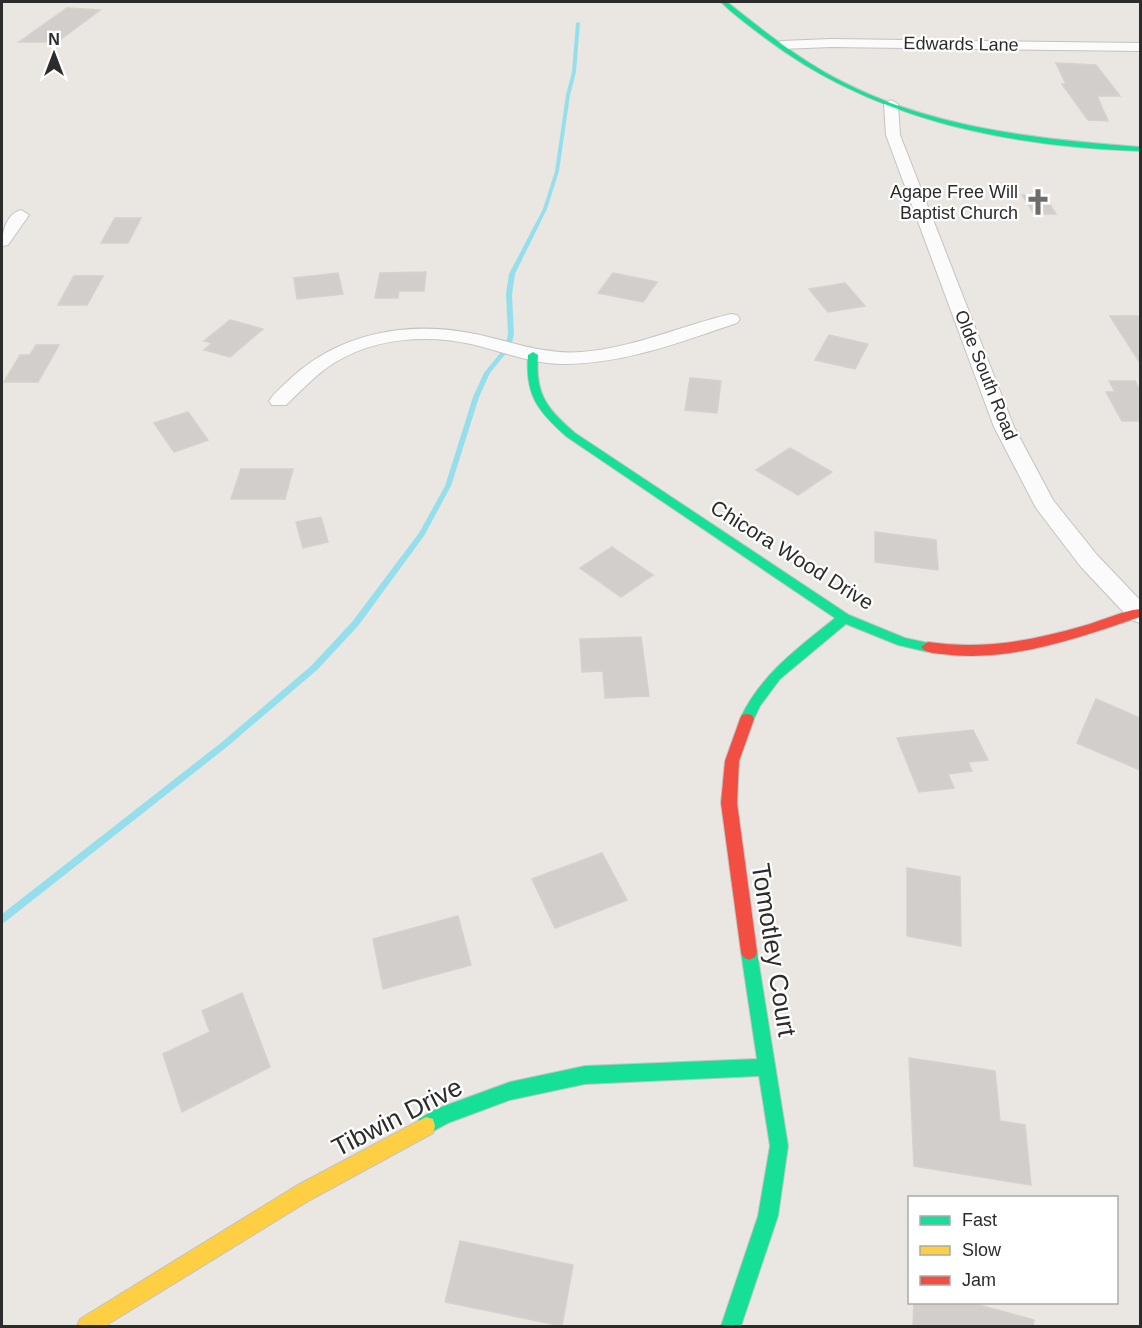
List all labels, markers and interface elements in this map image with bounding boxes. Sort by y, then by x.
north arrow [24,24,84,84]
text: N [48,31,60,48]
street label: Edwards Lane [903,33,1019,55]
place label: Agape Free Will Baptist Church [890,182,1018,223]
church icon: Agape Free Will Baptist Church [1023,187,1053,217]
street label: Olde South Road [951,307,1021,443]
street label: Chicora Wood Drive [707,495,878,614]
street label: Tomotley Court [746,861,803,1039]
street label: Tibwin Drive [327,1071,467,1163]
legend [908,1196,1118,1304]
text: Fast [962,1210,997,1230]
text: Slow [962,1240,1002,1260]
text: Jam [962,1270,996,1290]

